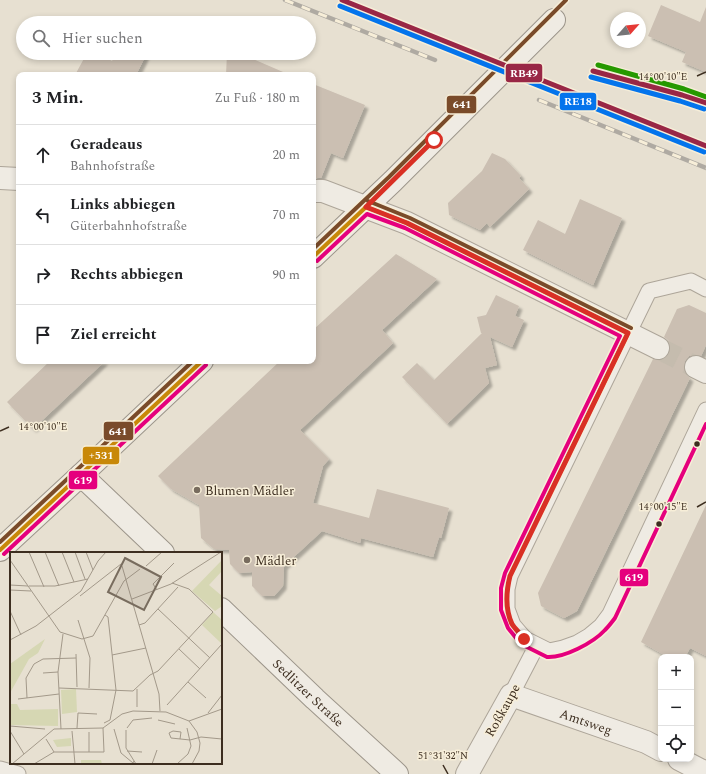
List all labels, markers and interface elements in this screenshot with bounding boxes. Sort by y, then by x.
north arrow [610,12,646,48]
search box [16,16,316,60]
icon: search [30,27,52,49]
text: Hier suchen [62,27,143,50]
line badge: RB49 [505,63,543,83]
text: RB49 [510,65,538,82]
text: 14°00'10"E [639,69,687,85]
text: 3 Min. [32,85,83,111]
text: Zu Fuß · 180 m [214,88,300,108]
line badge: RE18 [559,92,597,111]
text: RE18 [564,93,592,110]
line badge: 641 [446,95,477,114]
text: 641 [453,96,471,113]
route start [425,131,443,149]
text: Geradeaus [70,133,142,156]
icon: ahead [32,144,54,166]
text: 20 m [273,145,300,165]
text: Bahnhofstraße [70,156,155,176]
text: Links abbiegen [70,193,175,216]
icon: left [32,204,54,226]
text: 70 m [273,205,300,225]
text: Güterbahnhofstraße [70,216,187,236]
text: Rechts abbiegen [70,263,183,286]
icon: right [32,264,54,286]
text: 90 m [273,265,300,285]
text: Ziel erreicht [70,323,156,346]
icon: arrive [32,324,54,346]
text: 14°00'10"E [19,419,67,435]
line badge: 641 [103,421,134,441]
text: 641 [109,423,127,440]
unlabelled marker [692,439,702,449]
line badge: +531 [82,446,120,465]
text: +531 [89,447,113,464]
line badge: 619 [68,470,98,490]
text: 619 [74,472,92,489]
place label: Blumen Mädler [205,481,294,501]
marker: Blumen Mädler [192,485,202,495]
text: 14°00'15"E [639,499,687,515]
unlabelled marker [654,519,664,529]
place label: Mädler [255,551,296,571]
inset map [10,552,222,764]
marker: Mädler [242,555,252,565]
line badge: 619 [619,568,649,587]
text: 619 [625,569,643,586]
route end [515,630,533,648]
street label: Sedlitzer Straße [268,654,348,732]
map controls [658,654,694,762]
button: + [658,654,694,690]
street label: Roßkaupe [480,680,526,741]
button: − [658,690,694,726]
street label: Amtsweg [557,704,615,740]
button: locate [658,726,694,762]
text: 51°31'32"N [418,748,468,764]

